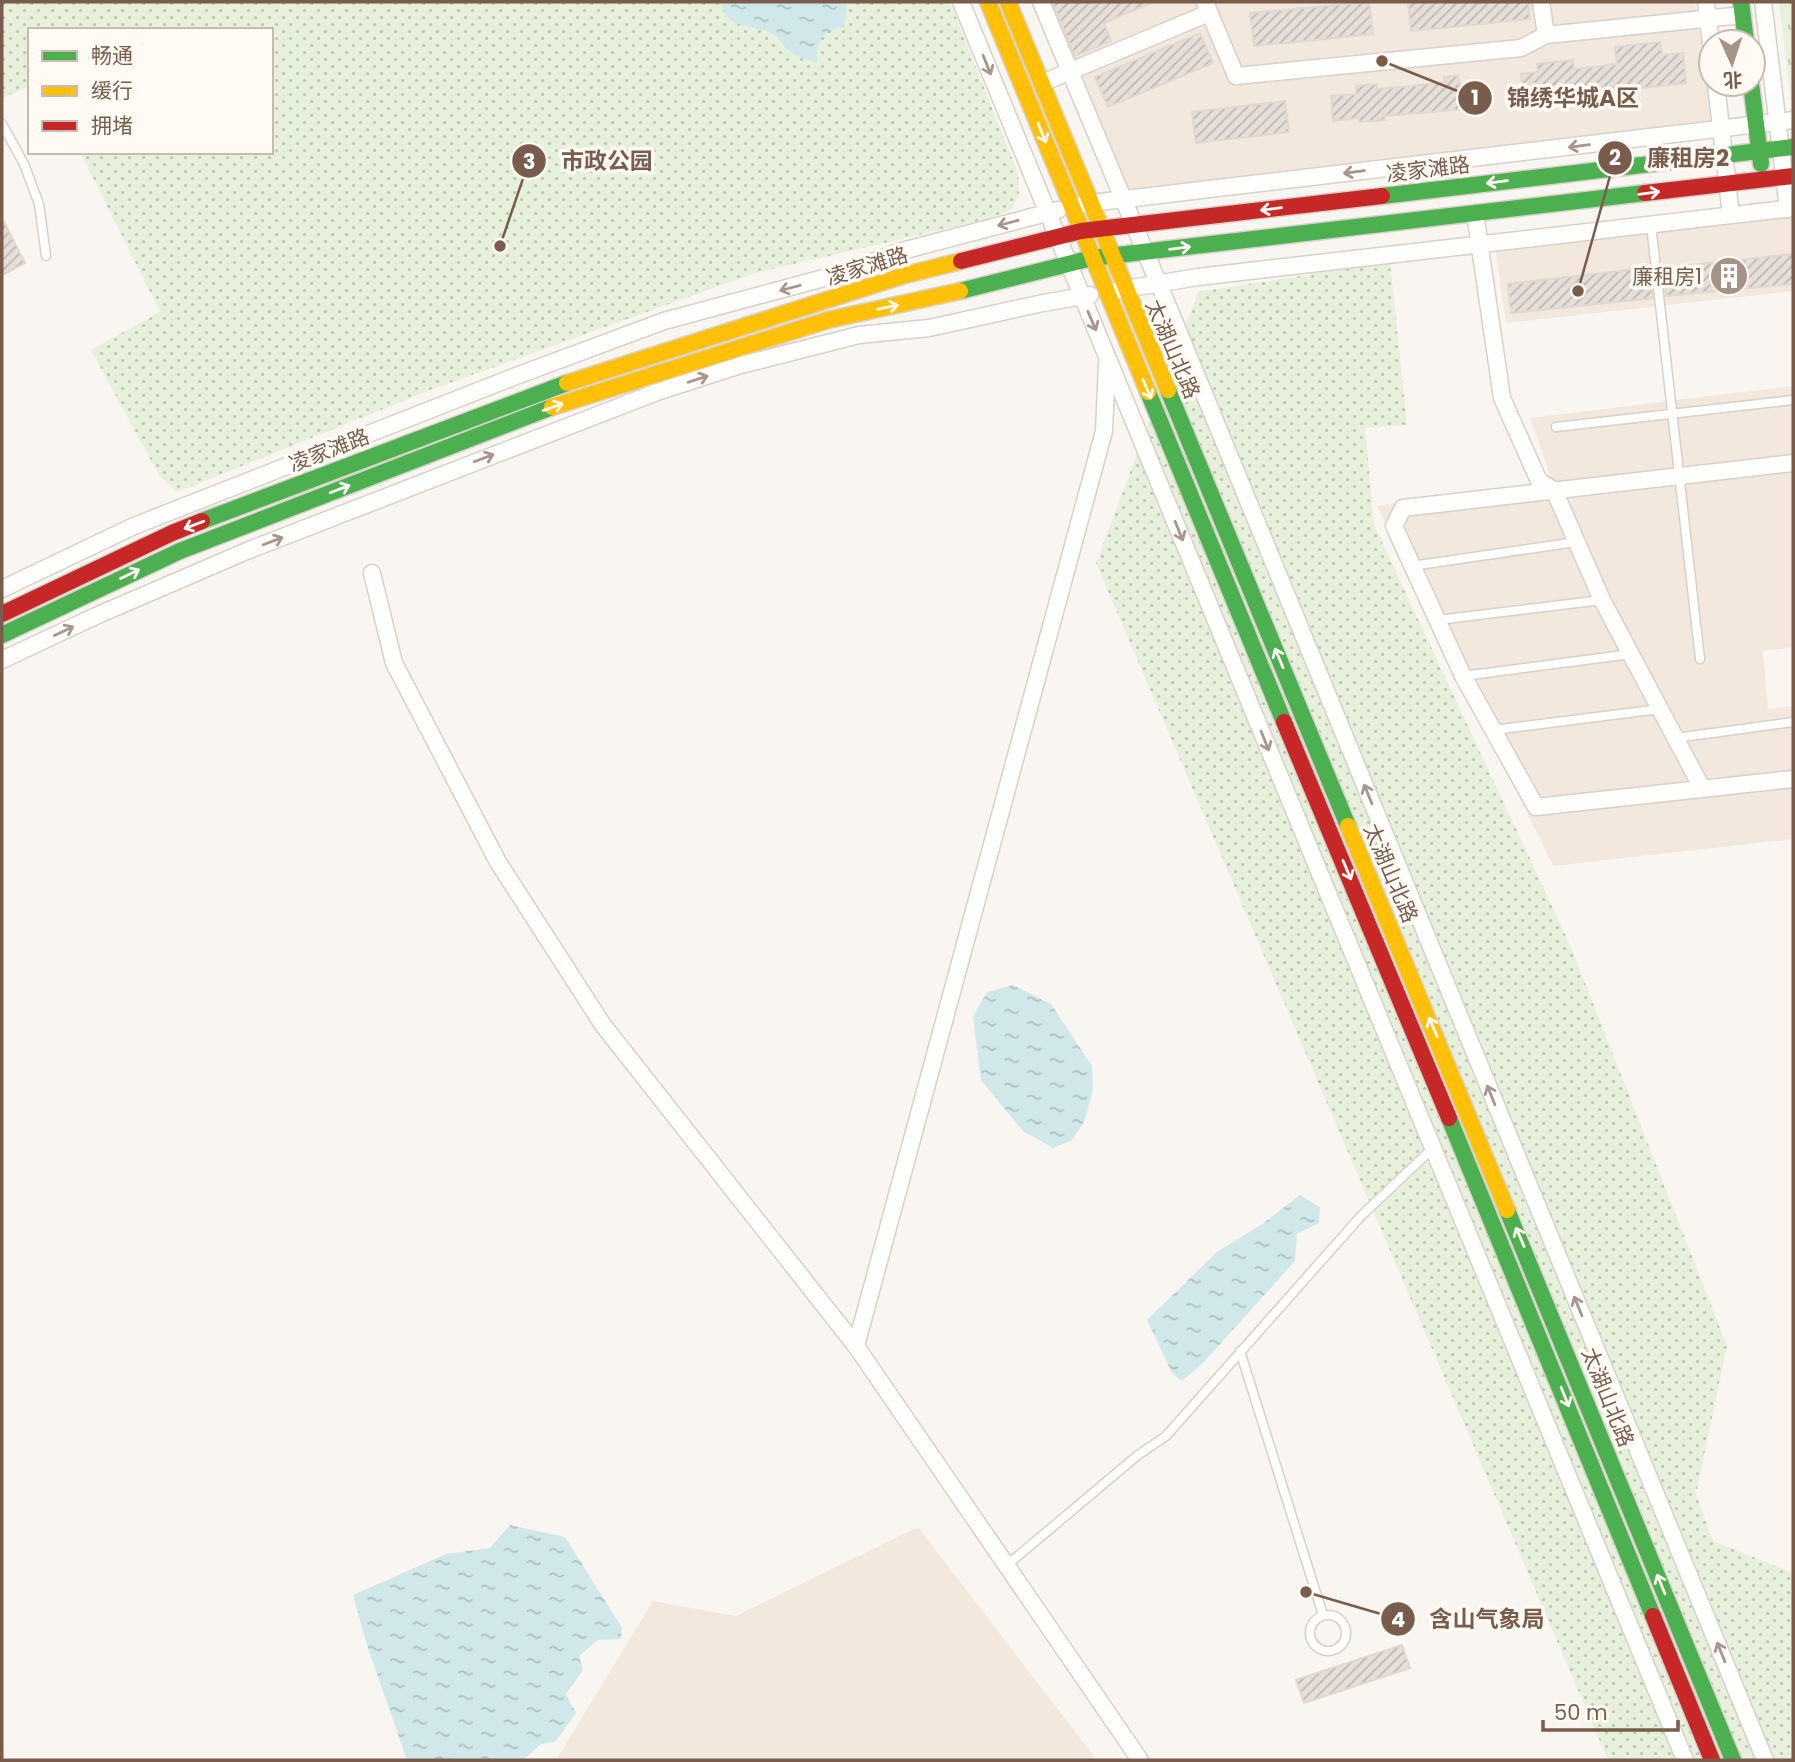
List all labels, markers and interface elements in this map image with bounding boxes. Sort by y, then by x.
legend [28,28,273,154]
north arrow [1697,28,1767,98]
text: 畅通 [91,41,133,70]
one-way arrow [981,54,994,75]
text: 北 [1723,65,1743,93]
text: 缓行 [91,76,133,105]
callout: 锦绣华城A区 [1458,76,1653,120]
text: 锦绣华城A区 [1507,82,1639,114]
text: 1 [1471,83,1479,112]
text: 拥堵 [91,111,133,140]
one-way arrow [1036,122,1049,143]
callout: 廉租房2 [1597,136,1743,180]
callout: 市政公园 [512,139,667,183]
one-way arrow [1569,139,1591,152]
text: 廉租房2 [1647,142,1729,174]
text: 2 [1609,143,1621,172]
text: 市政公园 [561,145,653,177]
text: 3 [523,147,535,176]
street label: 凌家滩路 [1385,149,1471,189]
one-way arrow [1343,166,1365,179]
one-way arrow [1486,176,1509,189]
one-way arrow [1637,186,1660,199]
one-way arrow [1260,202,1283,215]
one-way arrow [997,217,1020,230]
street label: 凌家滩路 [823,240,911,292]
one-way arrow [1168,241,1190,254]
building icon: 廉租房1 [1708,255,1750,297]
place label: 廉租房1 [1632,262,1702,291]
one-way arrow [779,282,801,295]
street label: 太湖山北路 [1139,295,1207,403]
one-way arrow [876,300,899,314]
one-way arrow [1086,309,1099,331]
one-way arrow [686,372,708,384]
one-way arrow [1141,378,1154,399]
one-way arrow [541,400,563,412]
street label: 凌家滩路 [285,421,373,479]
one-way arrow [473,450,495,463]
one-way arrow [329,481,351,494]
one-way arrow [184,519,206,532]
one-way arrow [1173,520,1186,541]
one-way arrow [261,534,283,546]
one-way arrow [119,567,140,581]
one-way arrow [53,624,74,637]
one-way arrow [1272,648,1285,670]
one-way arrow [1260,730,1273,752]
one-way arrow [1360,784,1373,806]
street label: 太湖山北路 [1357,819,1425,927]
one-way arrow [1341,859,1354,881]
one-way arrow [1425,1016,1438,1038]
one-way arrow [1483,1085,1496,1107]
one-way arrow [1513,1226,1526,1248]
one-way arrow [1570,1295,1583,1317]
street label: 太湖山北路 [1575,1343,1641,1451]
one-way arrow [1560,1386,1573,1408]
one-way arrow [1654,1573,1667,1595]
callout: 含山气象局 [1381,1597,1559,1641]
text: 含山气象局 [1430,1603,1545,1635]
text: 4 [1391,1605,1405,1634]
one-way arrow [1713,1642,1726,1663]
scale bar [1543,1688,1678,1732]
text: 50 m [1554,1698,1608,1727]

